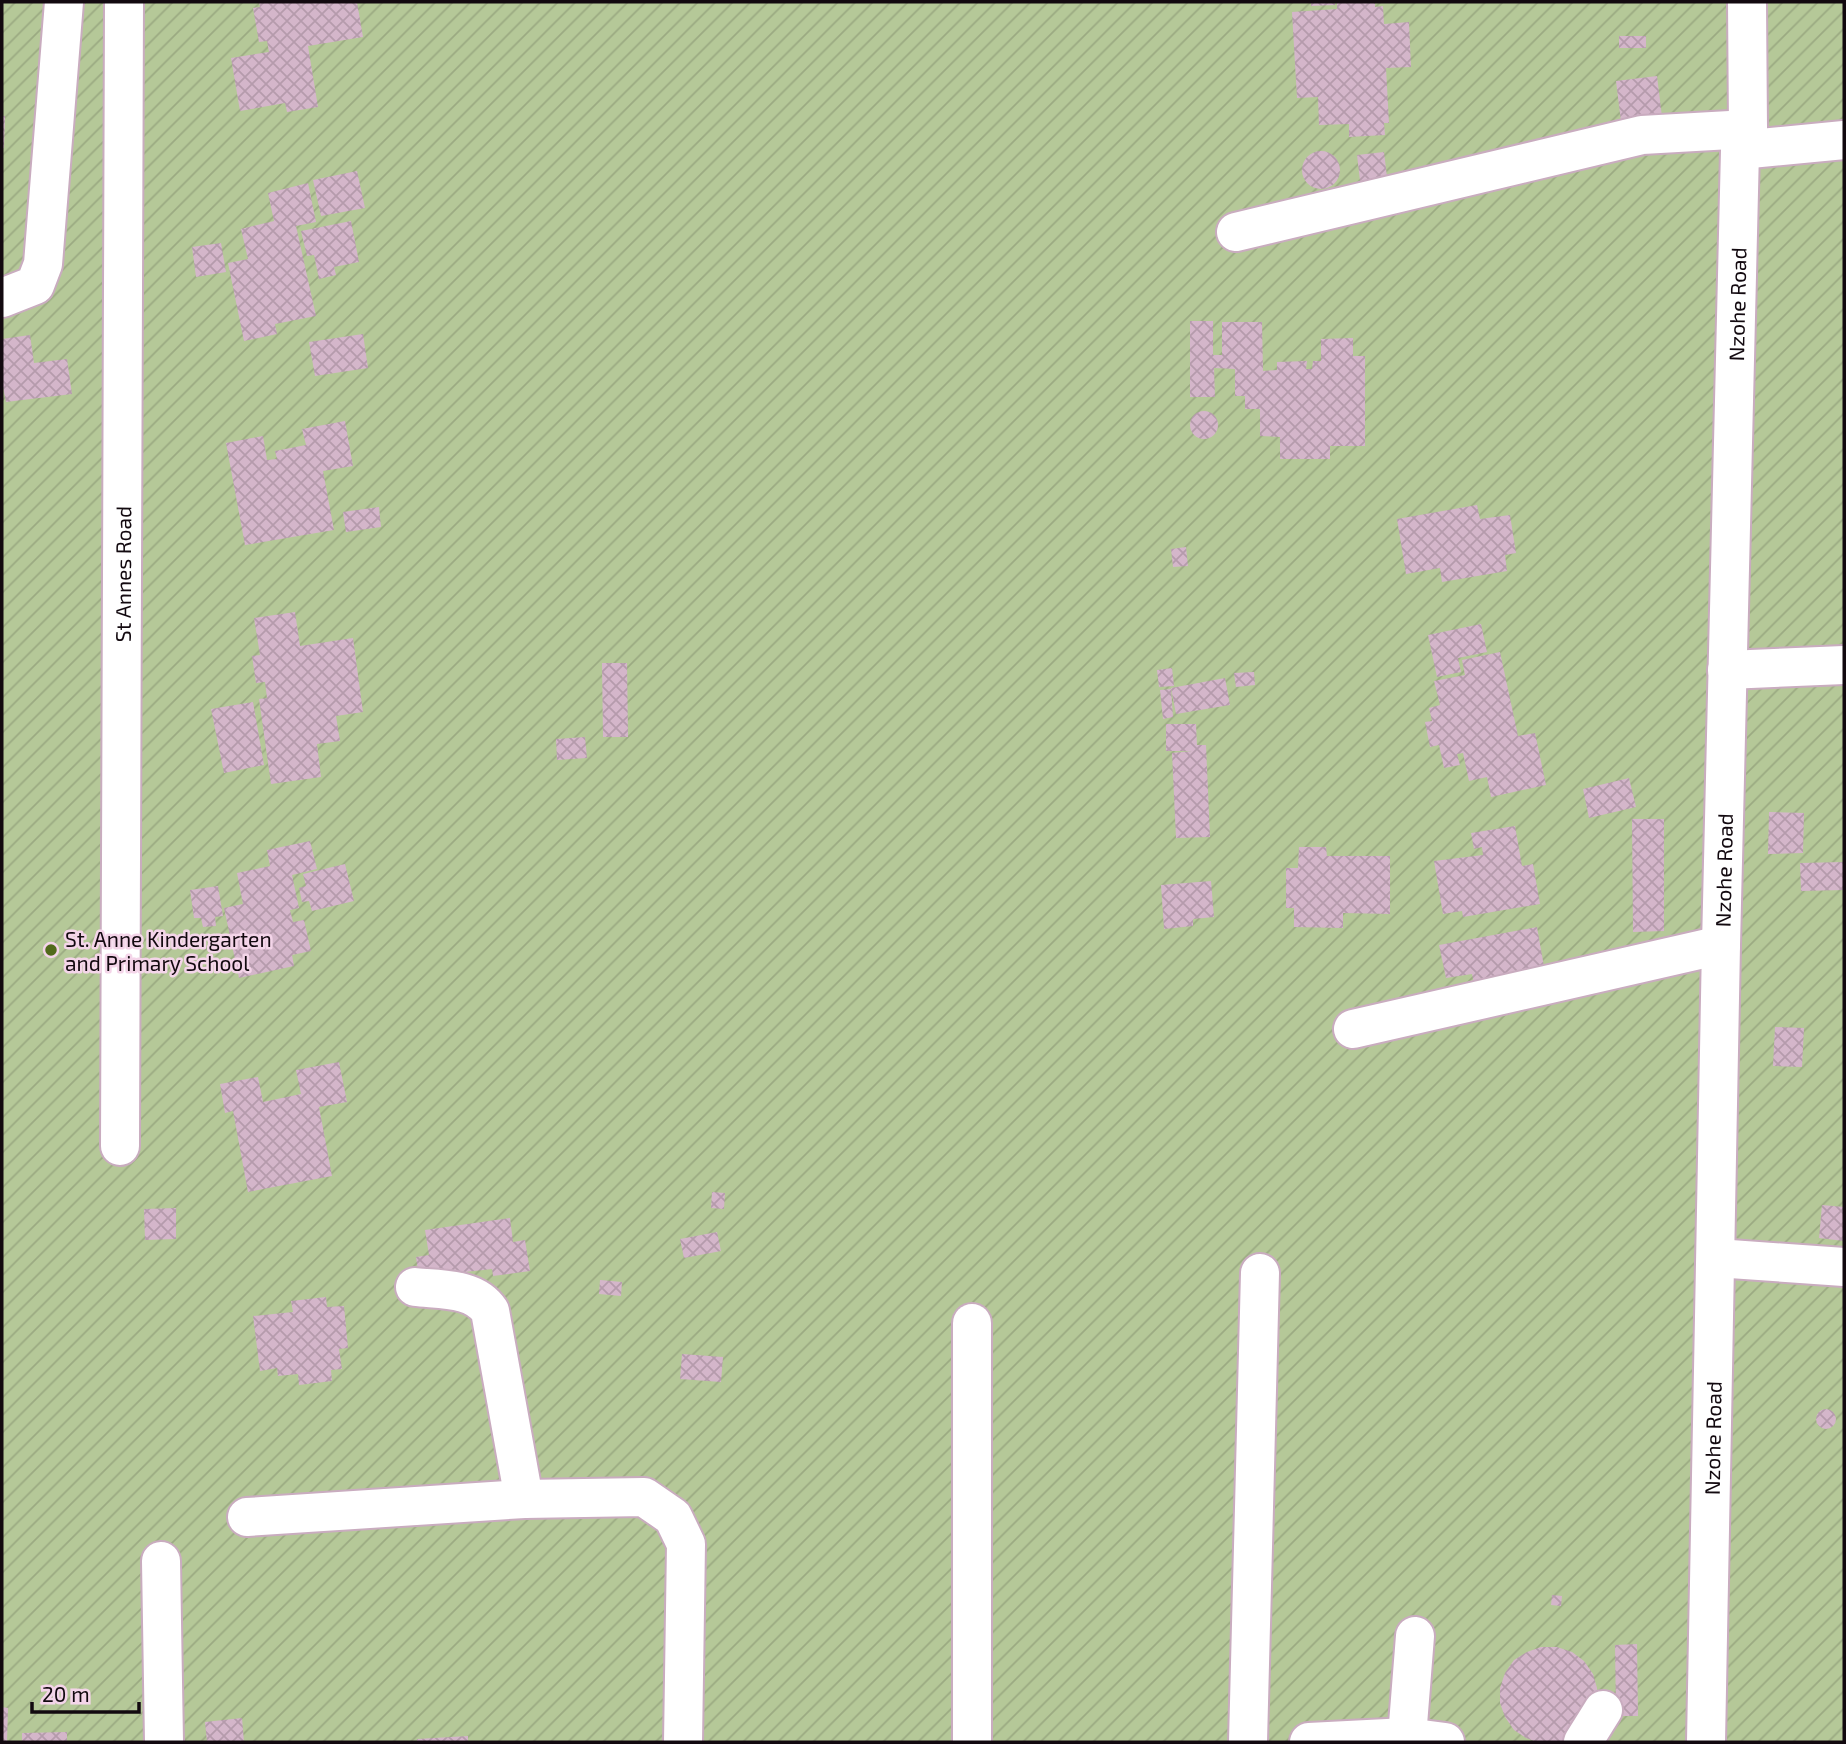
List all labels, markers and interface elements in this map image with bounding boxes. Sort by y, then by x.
street label: Nzohe Road [1722,247,1750,362]
street label: St Annes Road [109,506,135,642]
street label: Nzohe Road [1709,813,1737,927]
place label: St. Anne Kindergarten and Primary School [65,926,272,975]
marker: St. Anne Kindergarten and Primary School [43,942,59,958]
street label: Nzohe Road [1698,1381,1725,1495]
scale bar [32,1670,138,1714]
text: 20 m [42,1681,90,1706]

